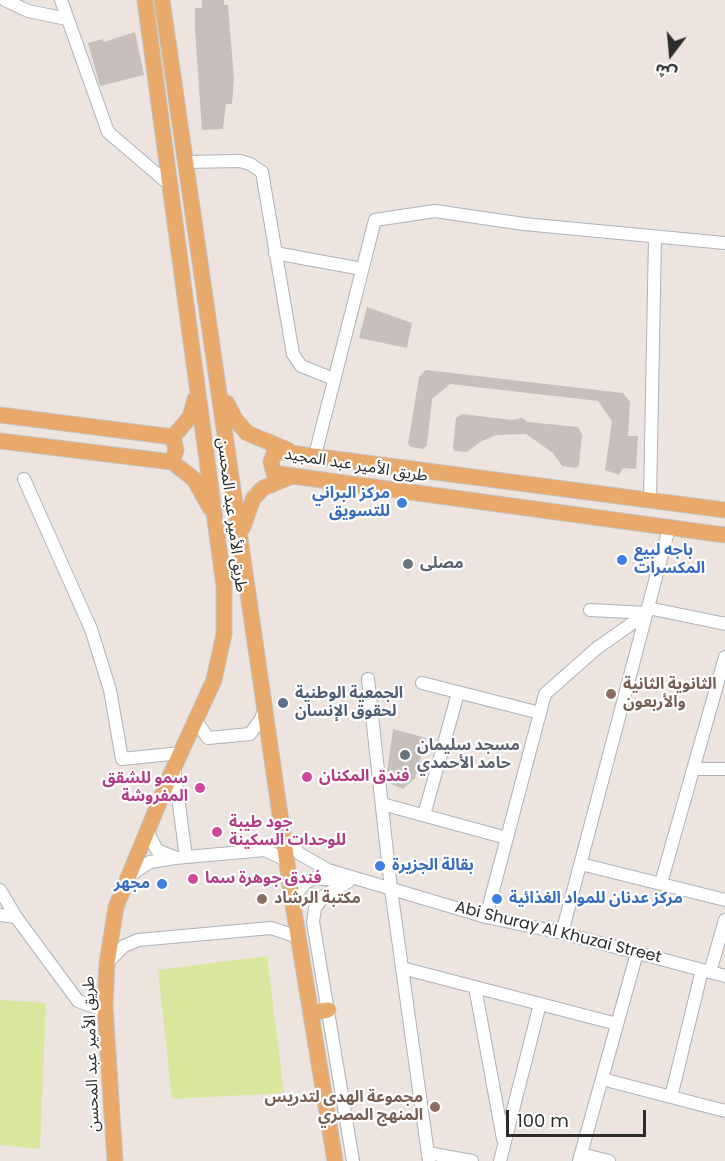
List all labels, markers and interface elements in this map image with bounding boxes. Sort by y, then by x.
north arrow [641,24,701,84]
text: ش [652,58,680,86]
street label: طريق الأمير عبد المحسن [212,437,250,593]
street label: طريق الأمير عبد المجيد [283,445,429,487]
place label: مركز البراني للتسويق [312,484,390,522]
marker: مركز البراني للتسويق [395,496,409,510]
place label: باجه لبيع المكسرات [634,541,705,579]
marker: باجه لبيع المكسرات [615,553,629,567]
place label: مصلى [420,554,464,574]
marker: مصلى [401,557,415,571]
place label: الثانوية الثانية والأربعون [623,675,717,713]
place label: الجمعية الوطنية لحقوق الإنسان [295,684,403,722]
marker: الثانوية الثانية والأربعون [604,687,618,701]
marker: الجمعية الوطنية لحقوق الإنسان [276,696,290,710]
place label: مسجد سليمان حامد الأحمدي [417,736,520,774]
marker: مسجد سليمان حامد الأحمدي [398,748,412,762]
place label: فندق المكنان [319,767,409,787]
place label: سمو للشقق المفروشة [102,769,188,807]
marker: فندق المكنان [300,770,314,784]
marker: سمو للشقق المفروشة [193,781,207,795]
place label: جود طيبة للوحدات السكينة [229,813,346,851]
marker: جود طيبة للوحدات السكينة [210,825,224,839]
place label: بقالة الجزيرة [392,856,474,876]
marker: بقالة الجزيرة [373,859,387,873]
place label: فندق جوهرة سما [205,869,322,889]
marker: فندق جوهرة سما [186,872,200,886]
place label: مجهر [114,874,150,894]
marker: مجهر [155,877,169,891]
place label: مكتبة الرشاد [274,889,361,909]
place label: مركز عدنان للمواد الغذائية [509,889,683,909]
marker: مكتبة الرشاد [255,892,269,906]
marker: مركز عدنان للمواد الغذائية [490,892,504,906]
street label: Abi Shuray Al Khuzai Street [453,898,663,968]
street label: طريق الأمير عبد المحسن [80,976,104,1132]
place label: مجموعة الهدى لتدريس المنهج المصري [264,1088,423,1126]
scale bar [509,1098,648,1136]
marker: مجموعة الهدى لتدريس المنهج المصري [428,1100,442,1114]
text: 100 m [517,1108,569,1133]

